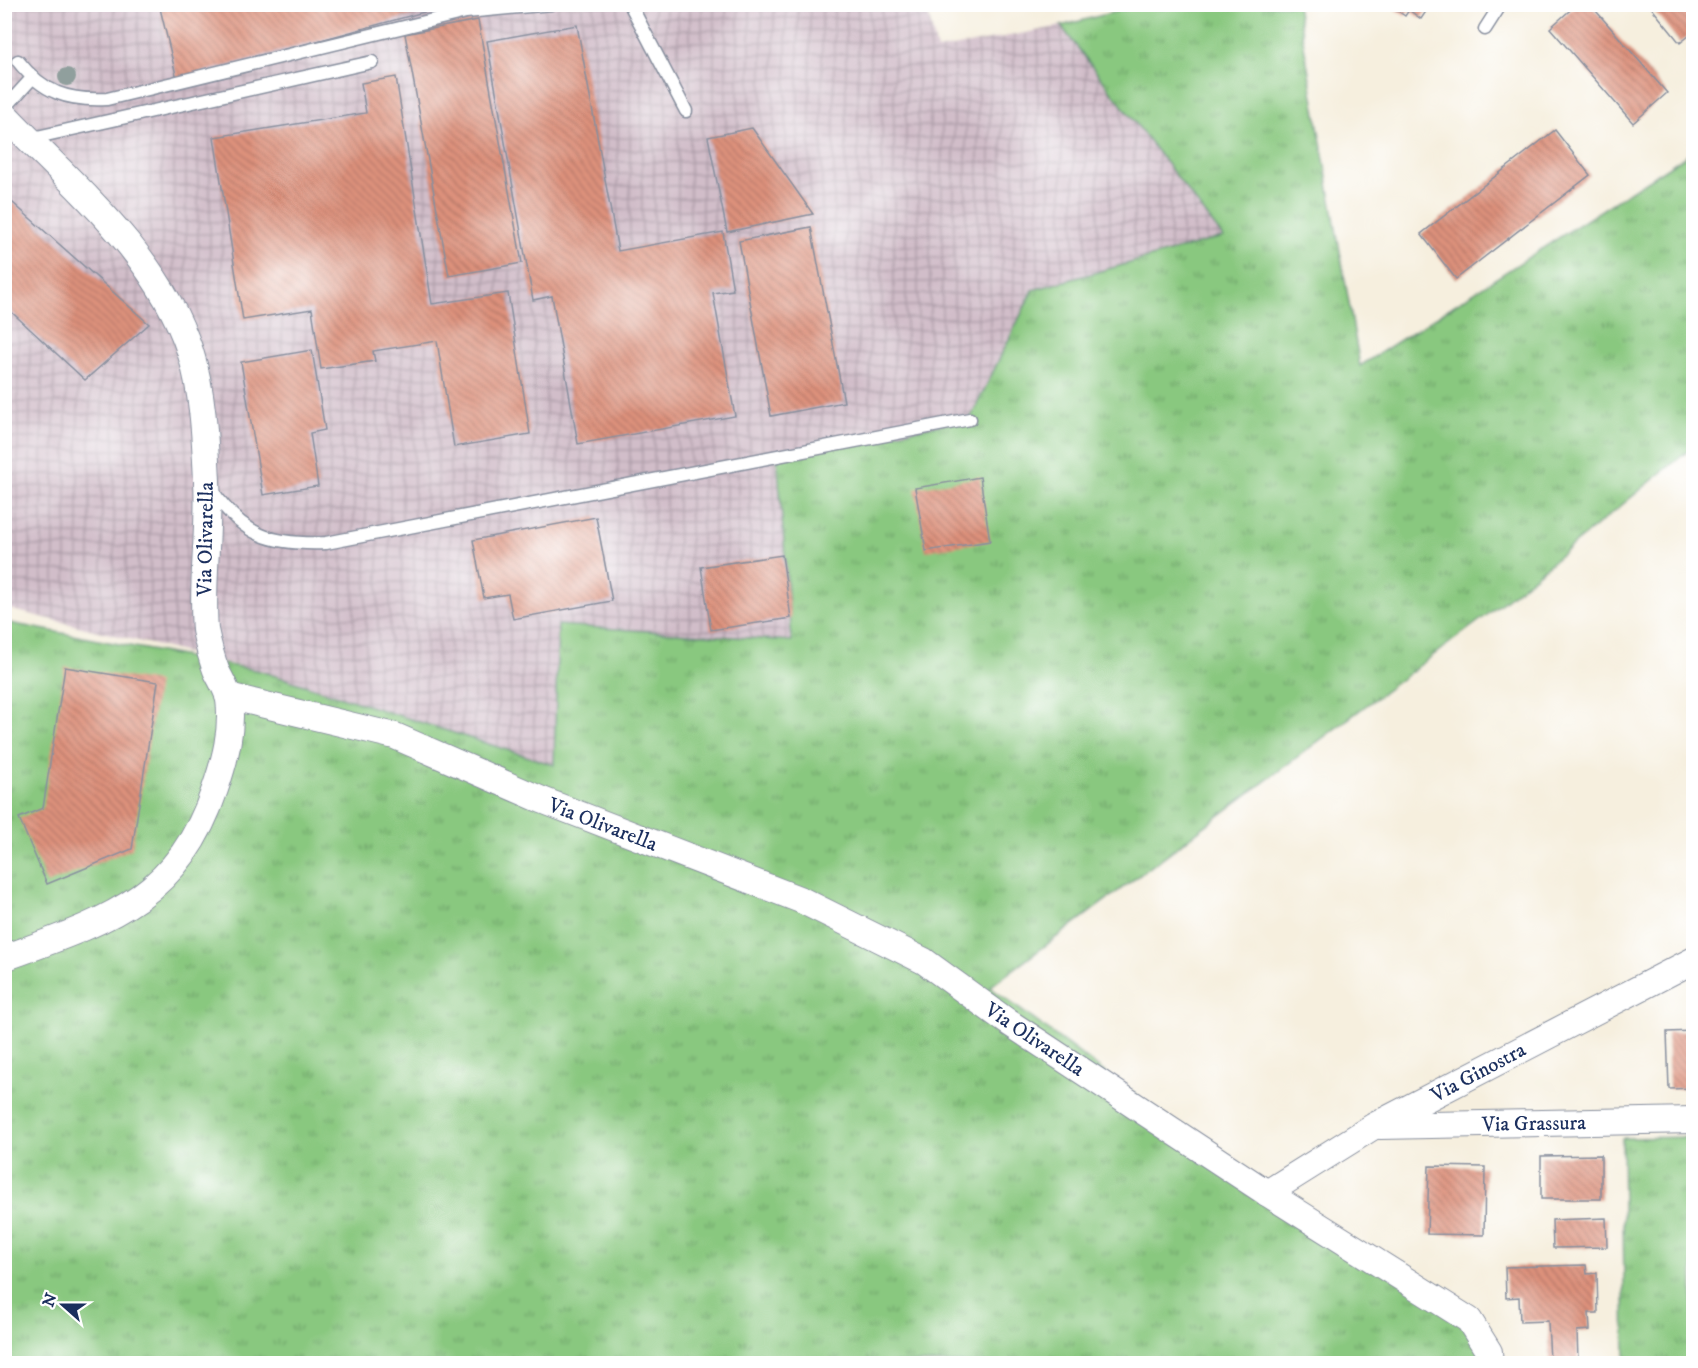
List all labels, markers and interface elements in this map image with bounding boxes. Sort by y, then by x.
street label: Via Olivarella [192,481,220,598]
street label: Via Olivarella [544,792,661,858]
street label: Via Olivarella [979,996,1089,1083]
street label: Via Ginostra [1426,1037,1530,1109]
street label: Via Grassura [1481,1110,1586,1138]
north arrow [33,1275,93,1335]
text: N [38,1290,62,1310]

